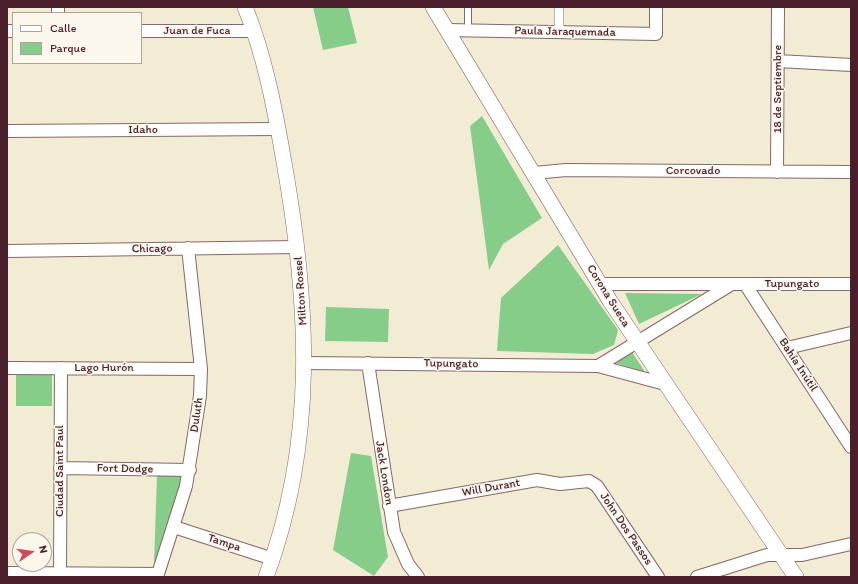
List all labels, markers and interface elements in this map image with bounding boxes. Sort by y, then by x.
legend [12,12,142,64]
text: Calle [50,21,76,35]
street label: Juan de Fuca [164,24,230,38]
street label: Paula Jaraquemada [514,24,616,40]
text: Parque [50,41,86,55]
street label: 18 de Septiembre [771,45,785,133]
street label: Idaho [128,123,158,137]
street label: Corcovado [666,164,720,178]
street label: Chicago [131,241,173,257]
street label: Milton Rossel [291,256,311,326]
street label: Corona Sueca [583,262,633,330]
street label: Tupungato [765,277,819,291]
street label: Bahía Inútil [775,336,821,394]
street label: Tupungato [423,356,479,372]
street label: Lago Hurón [74,361,134,375]
street label: Duluth [187,396,207,434]
street label: Ciudad Saint Paul [53,425,67,517]
street label: Jack London [372,440,396,506]
street label: Fort Dodge [97,461,153,477]
street label: Will Durant [461,476,521,500]
street label: John Dos Passos [596,490,656,568]
street label: Tampa [206,531,242,555]
north arrow [12,532,52,572]
text: N [36,544,50,554]

